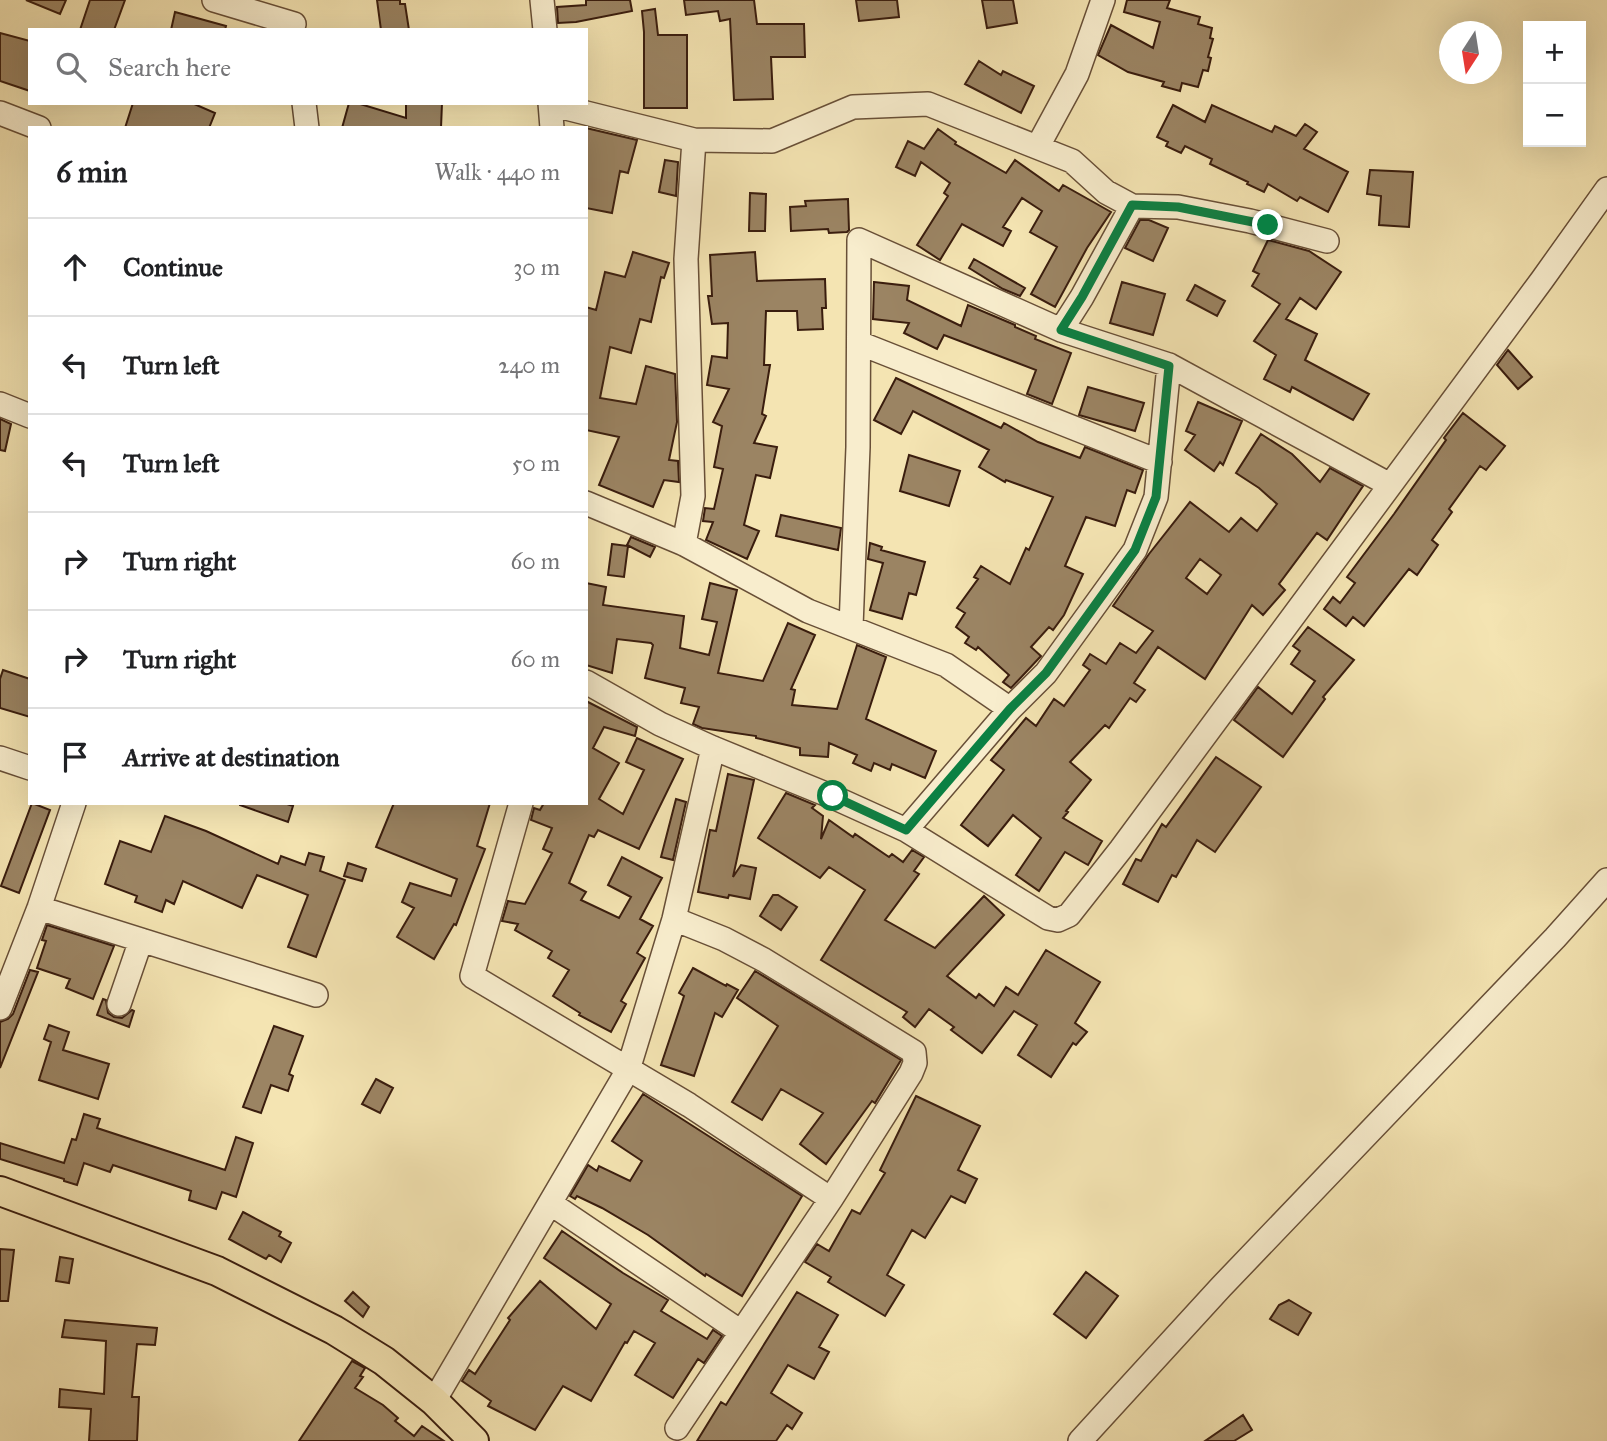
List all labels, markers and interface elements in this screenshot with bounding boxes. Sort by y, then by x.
north arrow [1439,21,1502,84]
map controls [1523,21,1586,147]
button: + [1523,21,1586,84]
search box [28,28,588,105]
icon: search [52,48,90,86]
text: Search here [108,51,231,83]
button: − [1523,84,1586,147]
text: 6 min [56,154,128,190]
text: Walk · 440 m [434,158,560,186]
route end [1252,209,1283,240]
icon: ahead [56,248,94,286]
text: Continue [123,251,223,283]
text: 30 m [513,253,560,281]
icon: left [56,346,94,384]
text: Turn left [123,349,219,381]
text: 240 m [498,351,560,379]
icon: left [56,444,94,482]
text: Turn left [123,447,219,479]
text: 50 m [512,449,560,477]
icon: right [56,542,94,580]
text: Turn right [123,545,236,577]
text: 60 m [511,547,560,575]
icon: right [56,640,94,678]
text: Turn right [123,643,236,675]
text: 60 m [511,645,560,673]
icon: arrive [56,738,94,776]
text: Arrive at destination [123,741,340,773]
route start [817,780,848,811]

